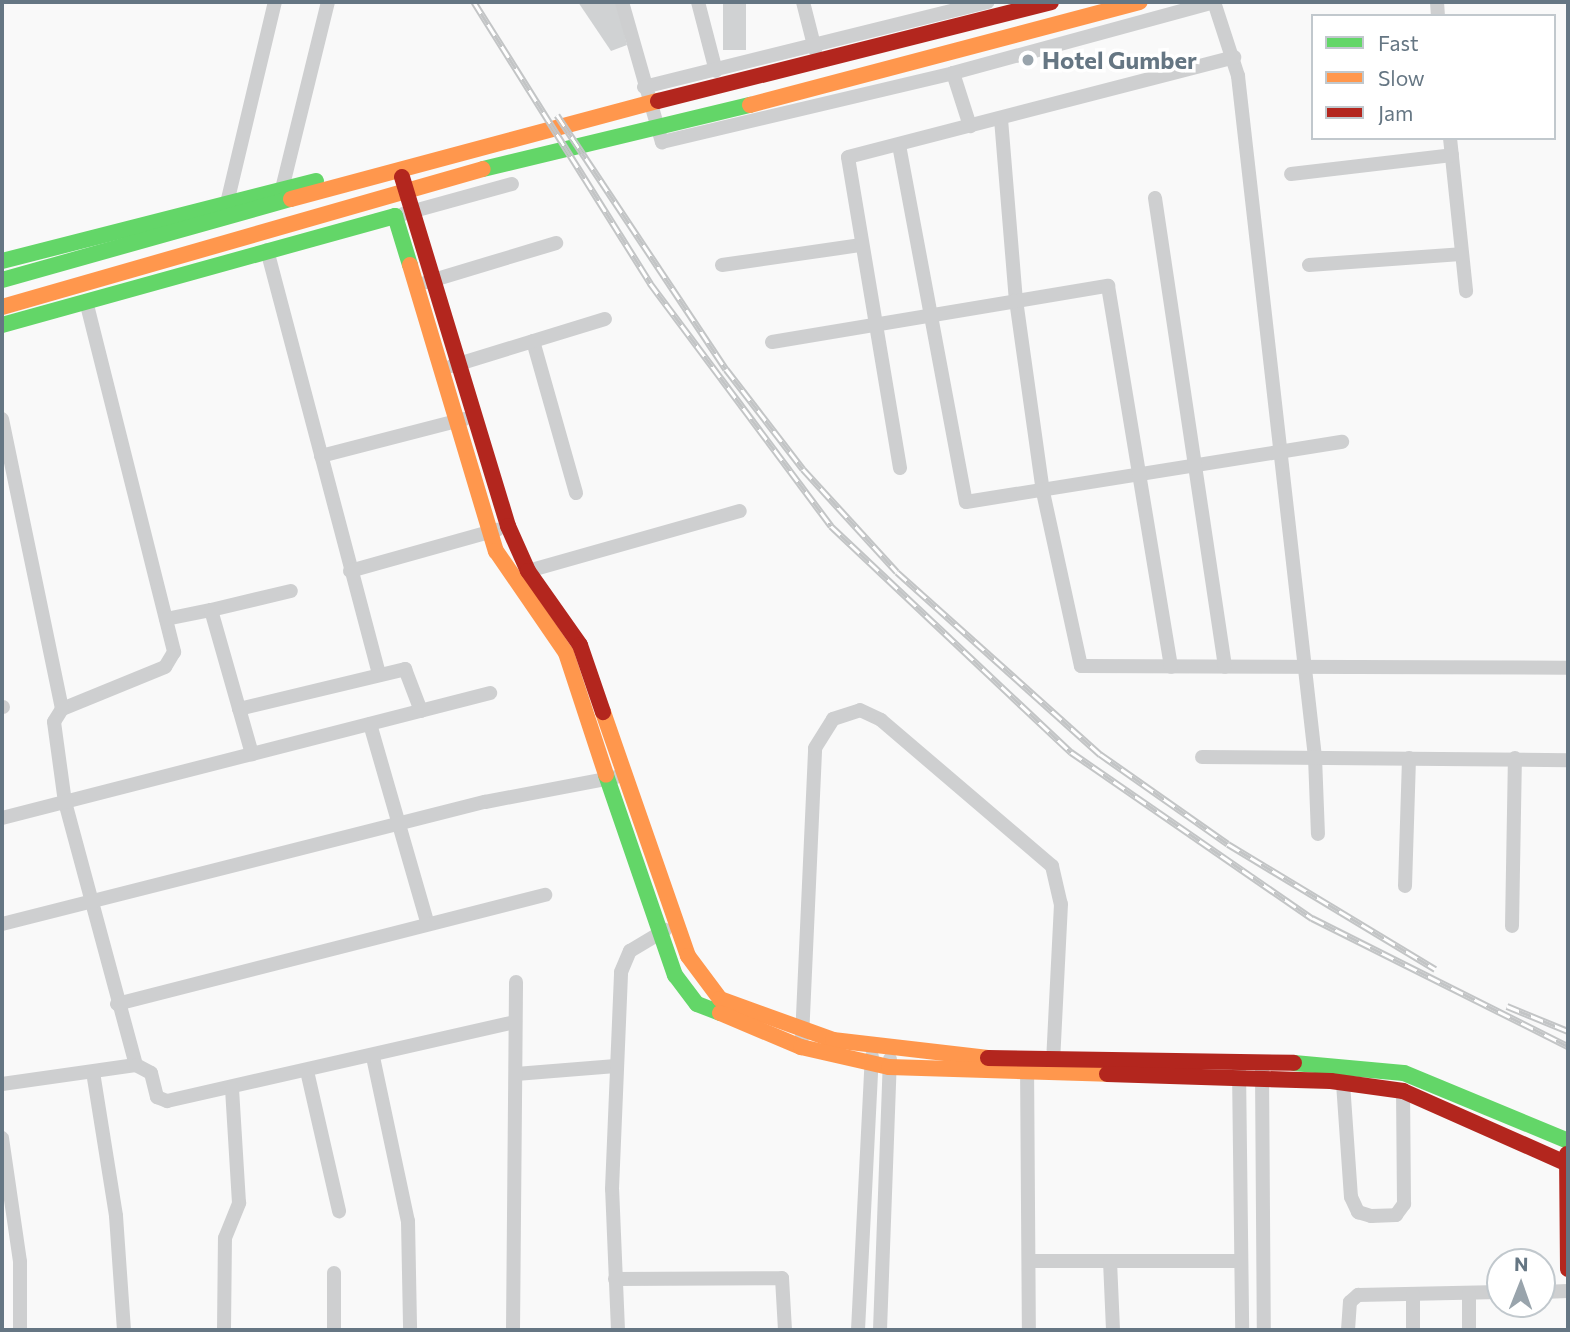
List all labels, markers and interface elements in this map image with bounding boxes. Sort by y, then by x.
legend [1311,14,1556,140]
text: Fast [1378,30,1419,55]
place label: Hotel Gumber [1042,46,1197,74]
marker: Hotel Gumber [1020,52,1036,68]
text: Slow [1378,65,1425,90]
text: Jam [1378,100,1413,125]
north arrow [1486,1248,1556,1318]
text: N [1514,1252,1529,1275]

